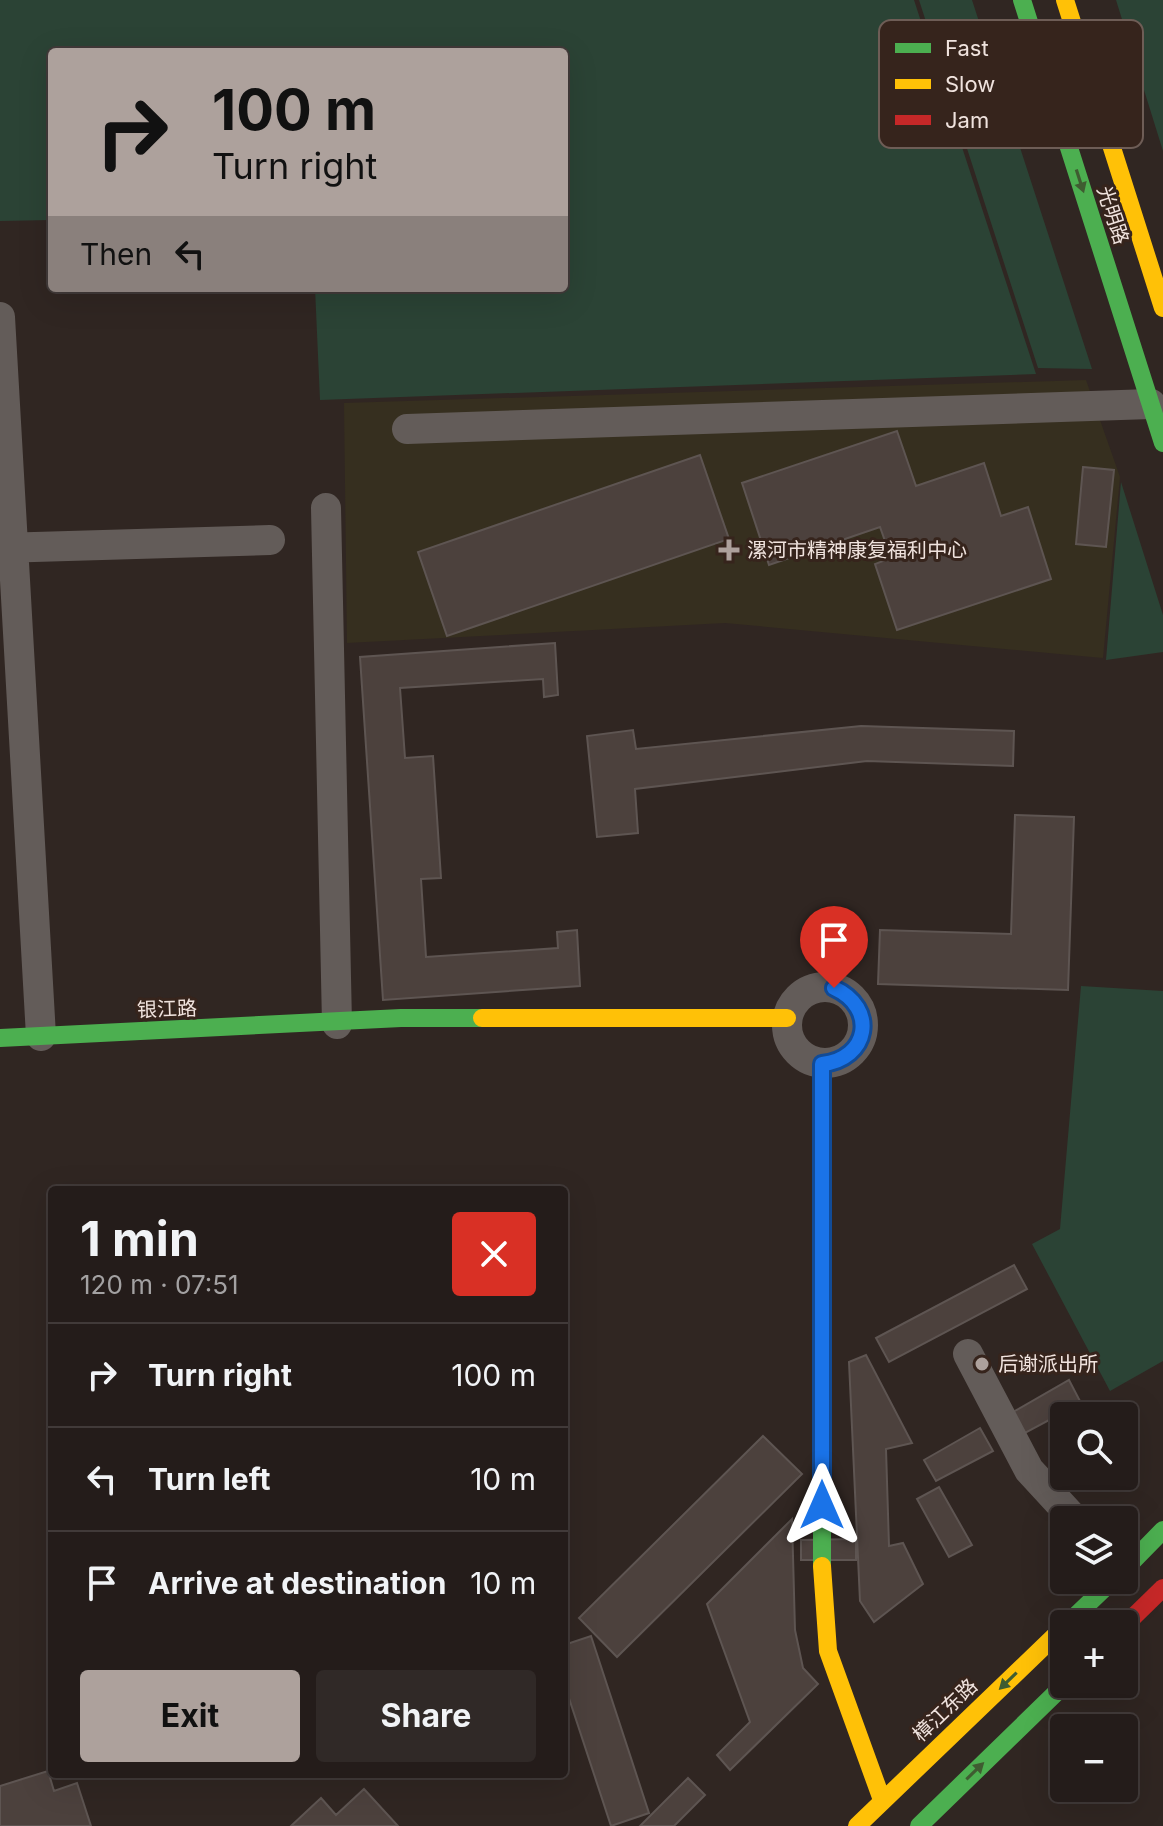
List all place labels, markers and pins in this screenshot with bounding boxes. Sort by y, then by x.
place label: 漯河市精神康复福利中心 [747,538,967,562]
marker: 漯河市精神康复福利中心 [718,539,740,561]
pin [800,906,868,988]
place label: 后谢派出所 [998,1352,1098,1376]
marker: 后谢派出所 [973,1355,991,1373]

